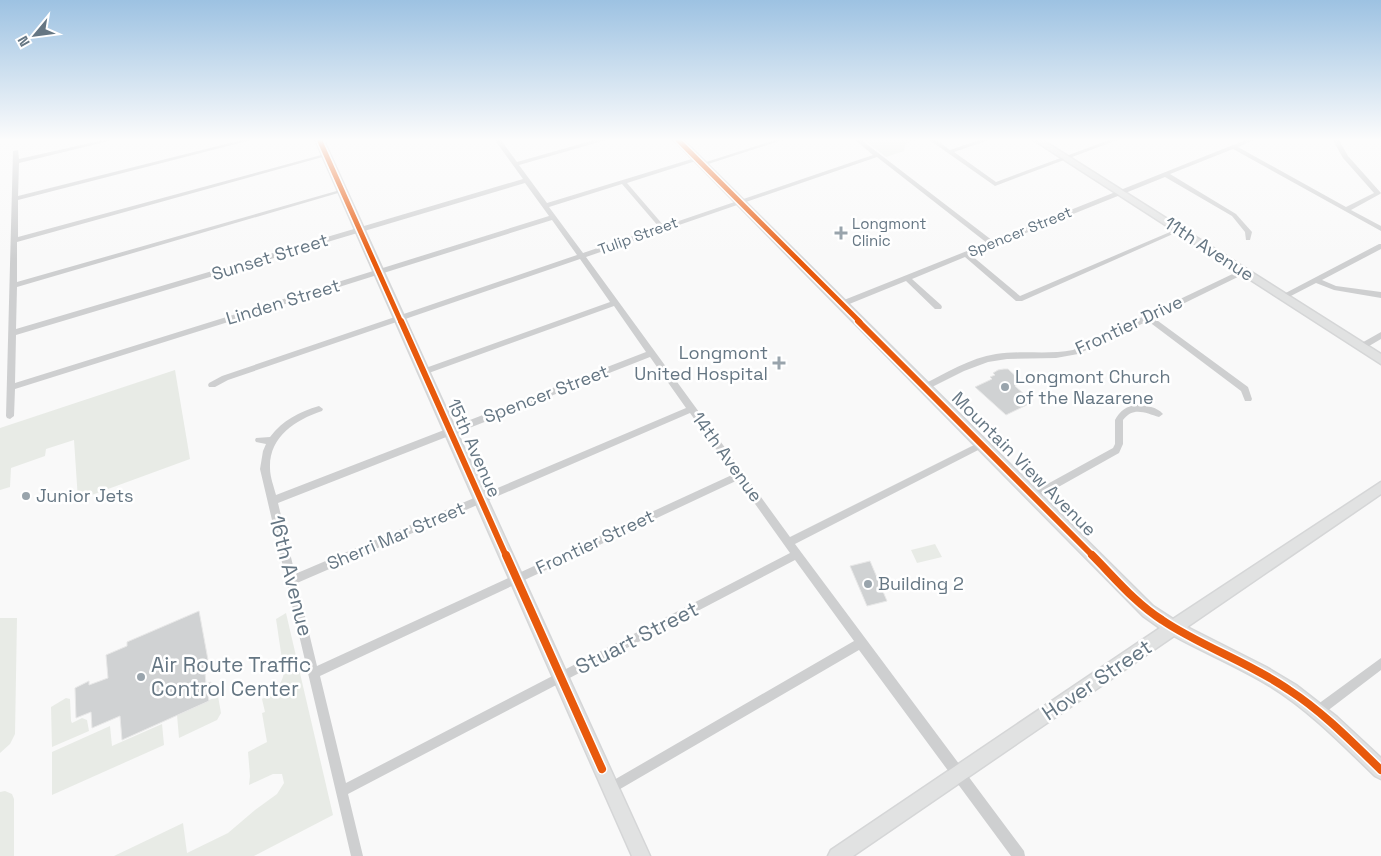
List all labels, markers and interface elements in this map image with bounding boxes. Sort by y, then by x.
north arrow [10,10,60,60]
text: N [13,33,34,50]
street label: Spencer Street [965,202,1075,261]
street label: 11th Avenue [1160,211,1258,286]
street label: Tulip Street [595,212,680,259]
place label: Longmont Clinic [852,214,926,250]
marker: Longmont Clinic [834,226,848,240]
street label: Sunset Street [209,228,331,285]
street label: Linden Street [223,273,343,330]
street label: Frontier Drive [1071,290,1186,359]
place label: Longmont United Hospital [634,341,768,385]
marker: Longmont United Hospital [772,356,786,370]
street label: Spencer Street [480,359,612,428]
place label: Longmont Church of the Nazarene [1015,365,1171,409]
marker: Longmont Church of the Nazarene [999,381,1011,393]
street label: Mountain View Avenue [947,386,1102,541]
street label: 15th Avenue [442,395,506,501]
street label: 14th Avenue [687,407,768,506]
place label: Junior Jets [36,484,134,507]
marker: Junior Jets [20,490,32,502]
street label: Sherri Mar Street [323,496,468,575]
street label: Frontier Street [532,504,658,579]
street label: 16th Avenue [263,513,320,639]
place label: Building 2 [878,572,964,595]
marker: Building 2 [862,578,874,590]
street label: Stuart Street [571,595,703,680]
street label: Hover Street [1036,633,1157,726]
place label: Air Route Traffic Control Center [151,651,311,702]
marker: Air Route Traffic Control Center [135,671,147,683]

